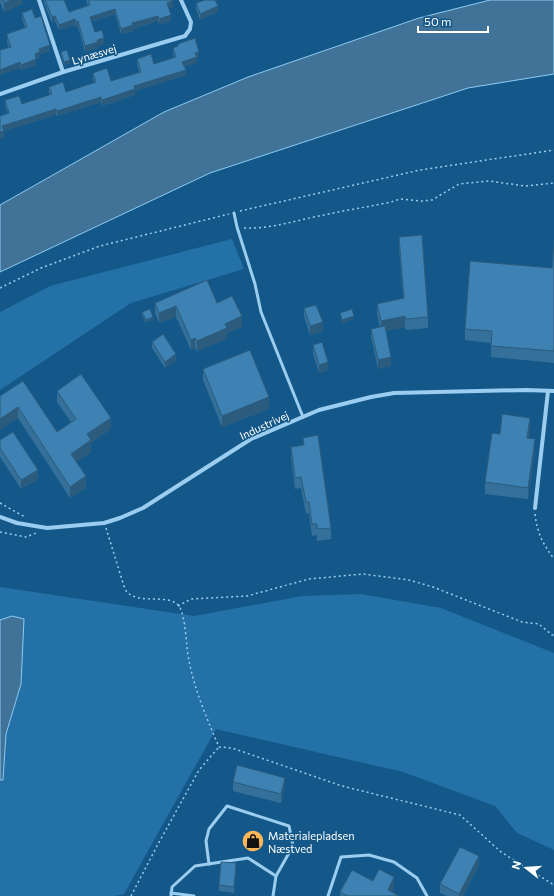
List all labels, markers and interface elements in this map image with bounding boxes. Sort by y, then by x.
scale bar [418,8,488,34]
text: 50 m [424,14,452,28]
street label: Lynæsvej [70,41,118,67]
street label: Industrivej [237,408,291,442]
shop icon: Materialepladsen Næstved [240,828,266,854]
place label: Materialepladsen Næstved [268,829,355,855]
north arrow [506,848,546,888]
text: N [509,859,523,871]

